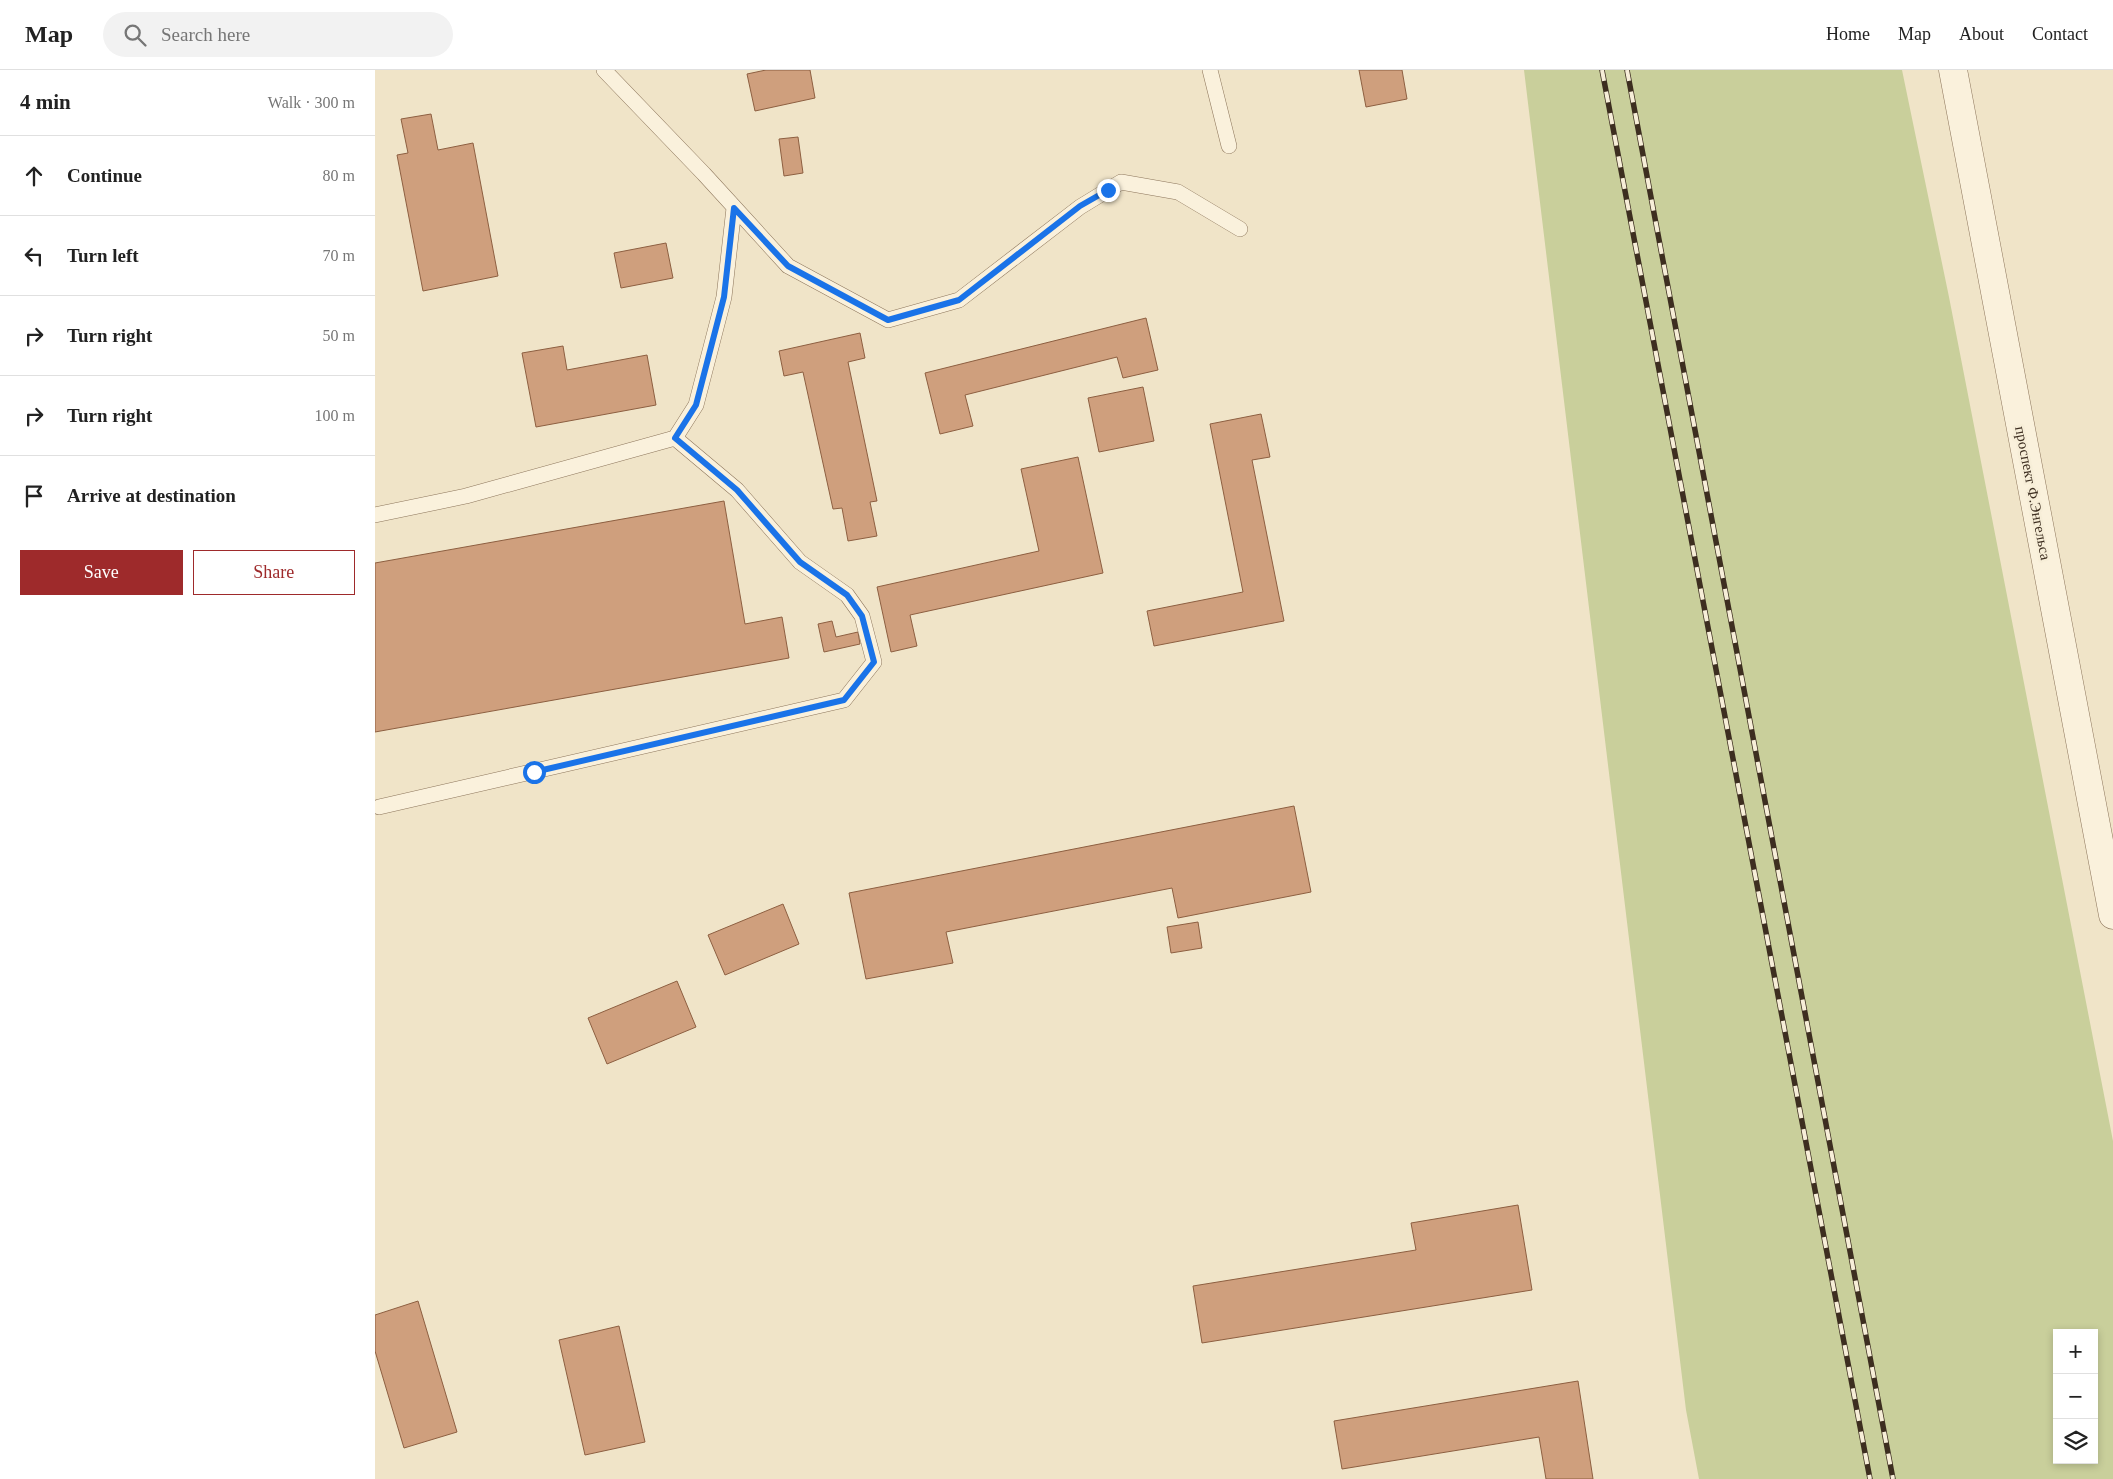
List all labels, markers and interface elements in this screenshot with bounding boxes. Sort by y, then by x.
search box [103,12,453,57]
text: Map [25,21,73,47]
icon: search [121,21,149,49]
text: Search here [161,24,250,45]
text: Home [1826,24,1870,44]
text: Map [1898,24,1931,44]
text: About [1959,24,2004,44]
text: Contact [2032,24,2088,44]
text: 4 min [20,90,71,114]
text: Walk · 300 m [268,94,355,111]
icon: ahead [20,162,48,190]
text: Continue [67,165,142,186]
text: 80 m [323,167,355,184]
route end [1097,179,1120,202]
icon: left [20,242,48,270]
text: Turn left [67,245,139,266]
text: 70 m [323,247,355,264]
icon: right [20,322,48,350]
text: Turn right [67,325,152,346]
text: 50 m [323,327,355,344]
icon: right [20,402,48,430]
text: Turn right [67,405,152,426]
text: 100 m [315,407,355,424]
street label: проспект Ф.Энгельса [2012,425,2054,562]
icon: arrive [20,482,48,510]
text: Arrive at destination [67,485,236,506]
button: Save [20,550,183,595]
button: Share [193,550,355,595]
route start [523,761,546,784]
map controls [2053,1329,2098,1464]
button: + [2053,1329,2098,1374]
button: − [2053,1374,2098,1419]
button: layers [2053,1419,2098,1464]

